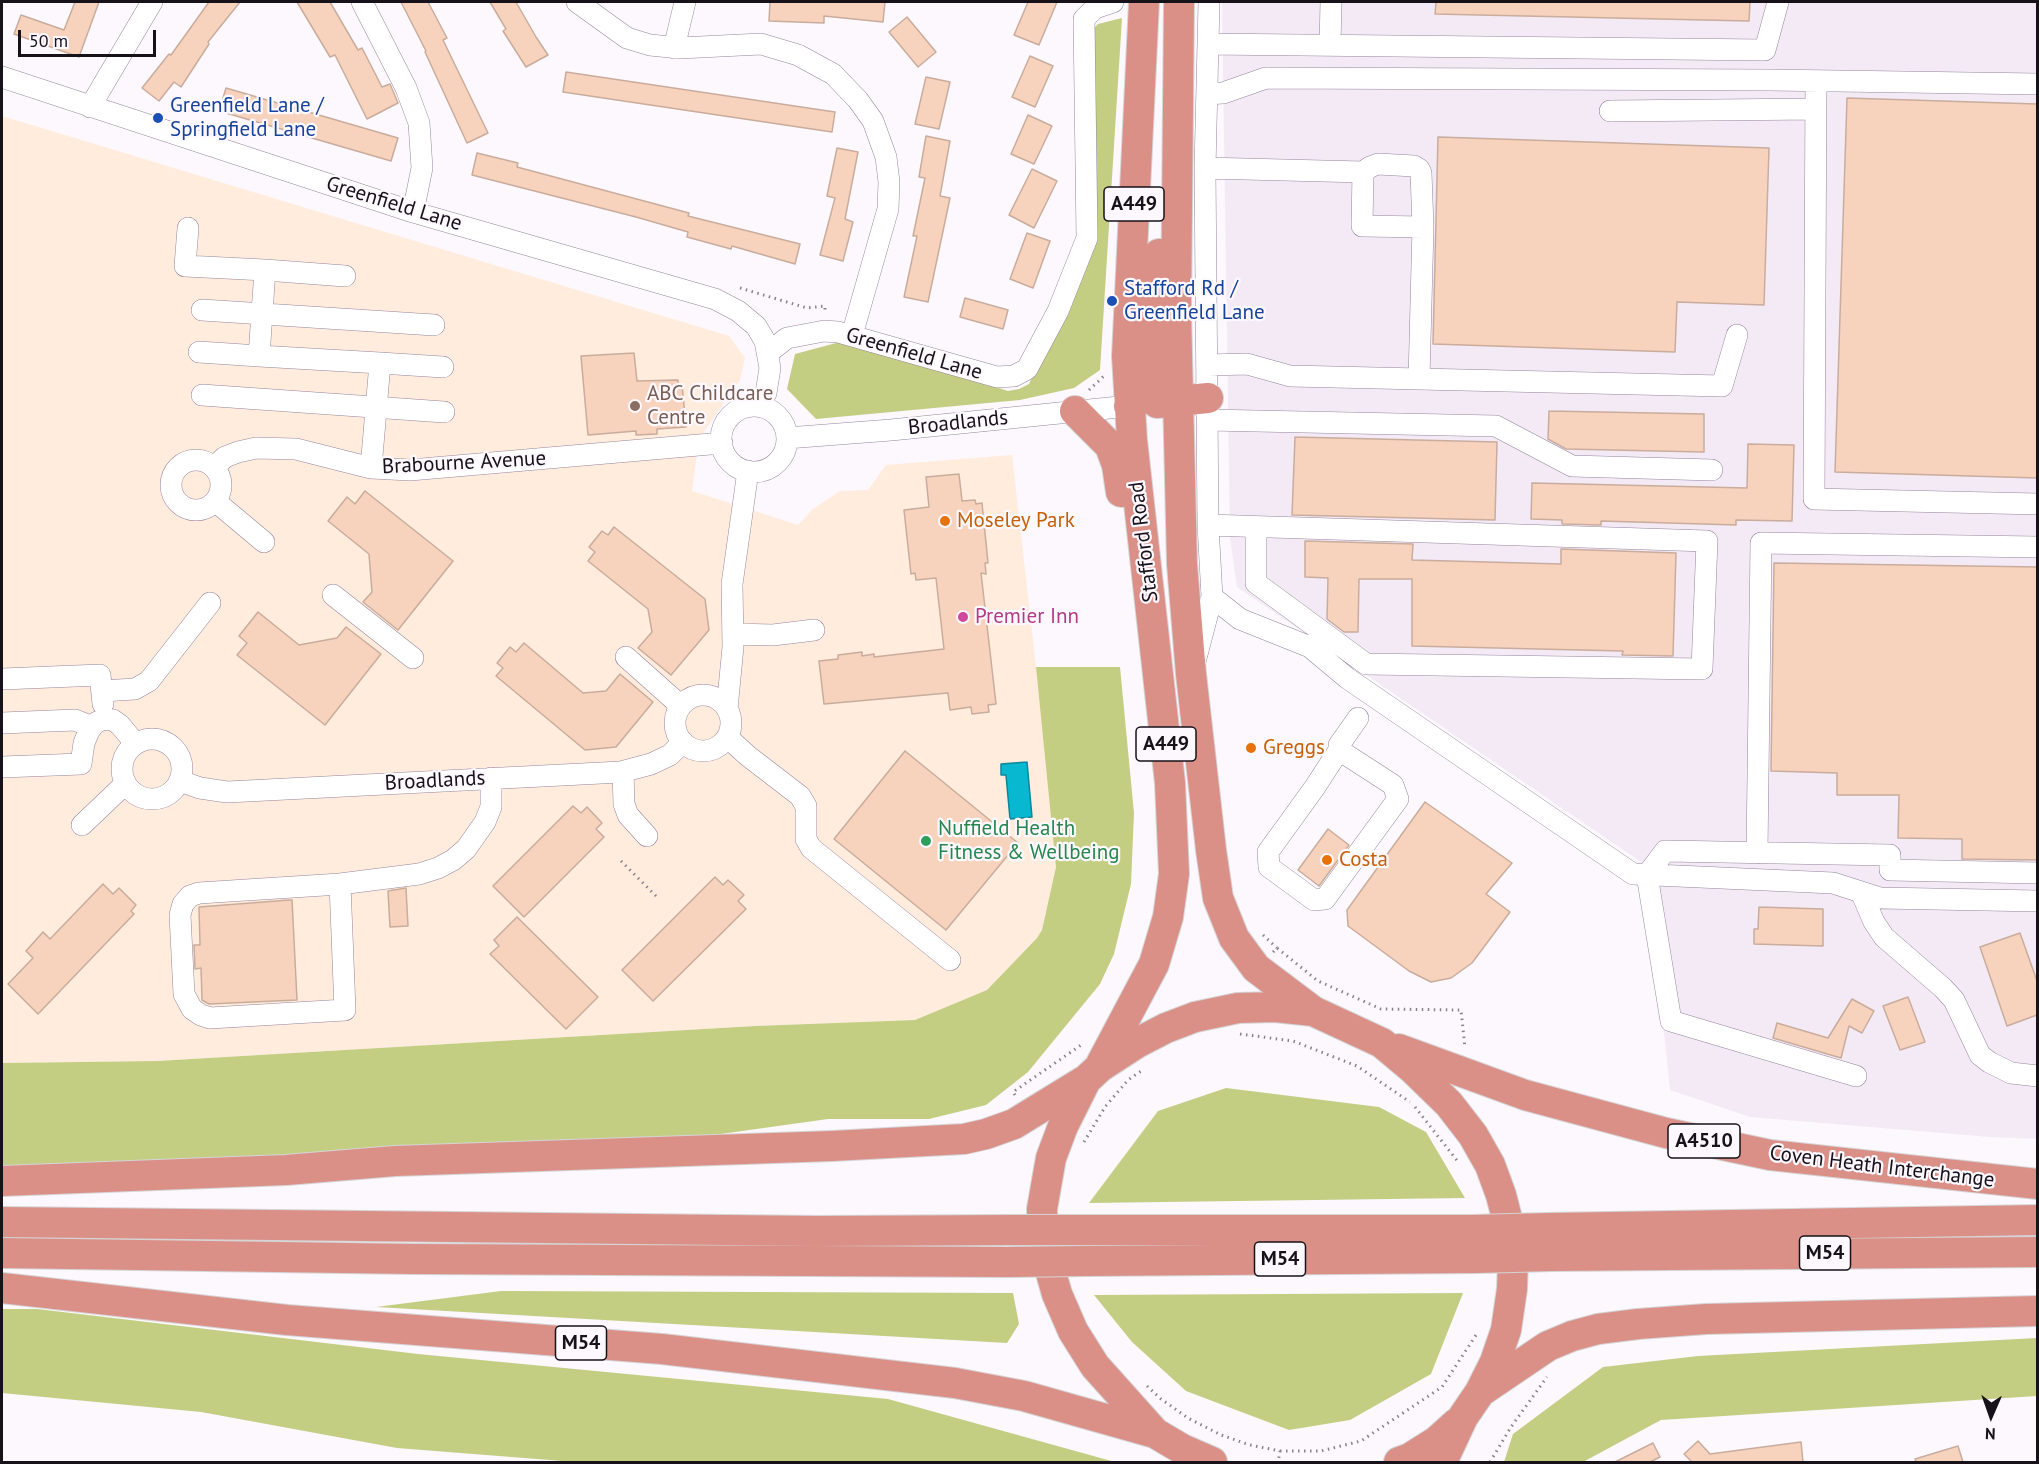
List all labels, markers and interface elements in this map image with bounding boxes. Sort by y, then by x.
scale bar [21,18,159,56]
text: 50 m [29,29,68,52]
place label: Greenfield Lane / Springfield Lane [170,93,324,143]
marker: Greenfield Lane / Springfield Lane [151,111,165,125]
street label: Greenfield Lane [323,171,465,237]
road number: A449 [1104,187,1164,221]
place label: Stafford Rd / Greenfield Lane [1124,276,1265,326]
marker: Stafford Rd / Greenfield Lane [1105,294,1119,308]
street label: Greenfield Lane [843,323,985,385]
place label: ABC Childcare Centre [647,381,773,431]
marker: ABC Childcare Centre [628,399,642,413]
street label: Broadlands [907,405,1009,441]
street label: Brabourne Avenue [381,446,547,480]
street label: Stafford Road [1124,480,1164,604]
place label: Moseley Park [957,508,1075,534]
marker: Moseley Park [938,514,952,528]
place label: Premier Inn [975,604,1079,630]
marker: Premier Inn [956,610,970,624]
road number: A449 [1136,727,1196,761]
place label: Greggs [1263,735,1325,761]
marker: Greggs [1244,741,1258,755]
street label: Broadlands [384,766,486,796]
place label: Nuffield Health Fitness & Wellbeing [938,816,1120,866]
marker: Nuffield Health Fitness & Wellbeing [919,834,933,848]
place label: Costa [1339,847,1388,873]
marker: Costa [1320,853,1334,867]
road number: A4510 [1668,1124,1740,1158]
street label: Coven Heath Interchange [1768,1141,1996,1193]
road number: M54 [1800,1236,1850,1270]
road number: M54 [1254,1242,1306,1276]
road number: M54 [556,1326,606,1360]
north arrow [1961,1386,2021,1446]
text: N [1985,1424,1996,1444]

